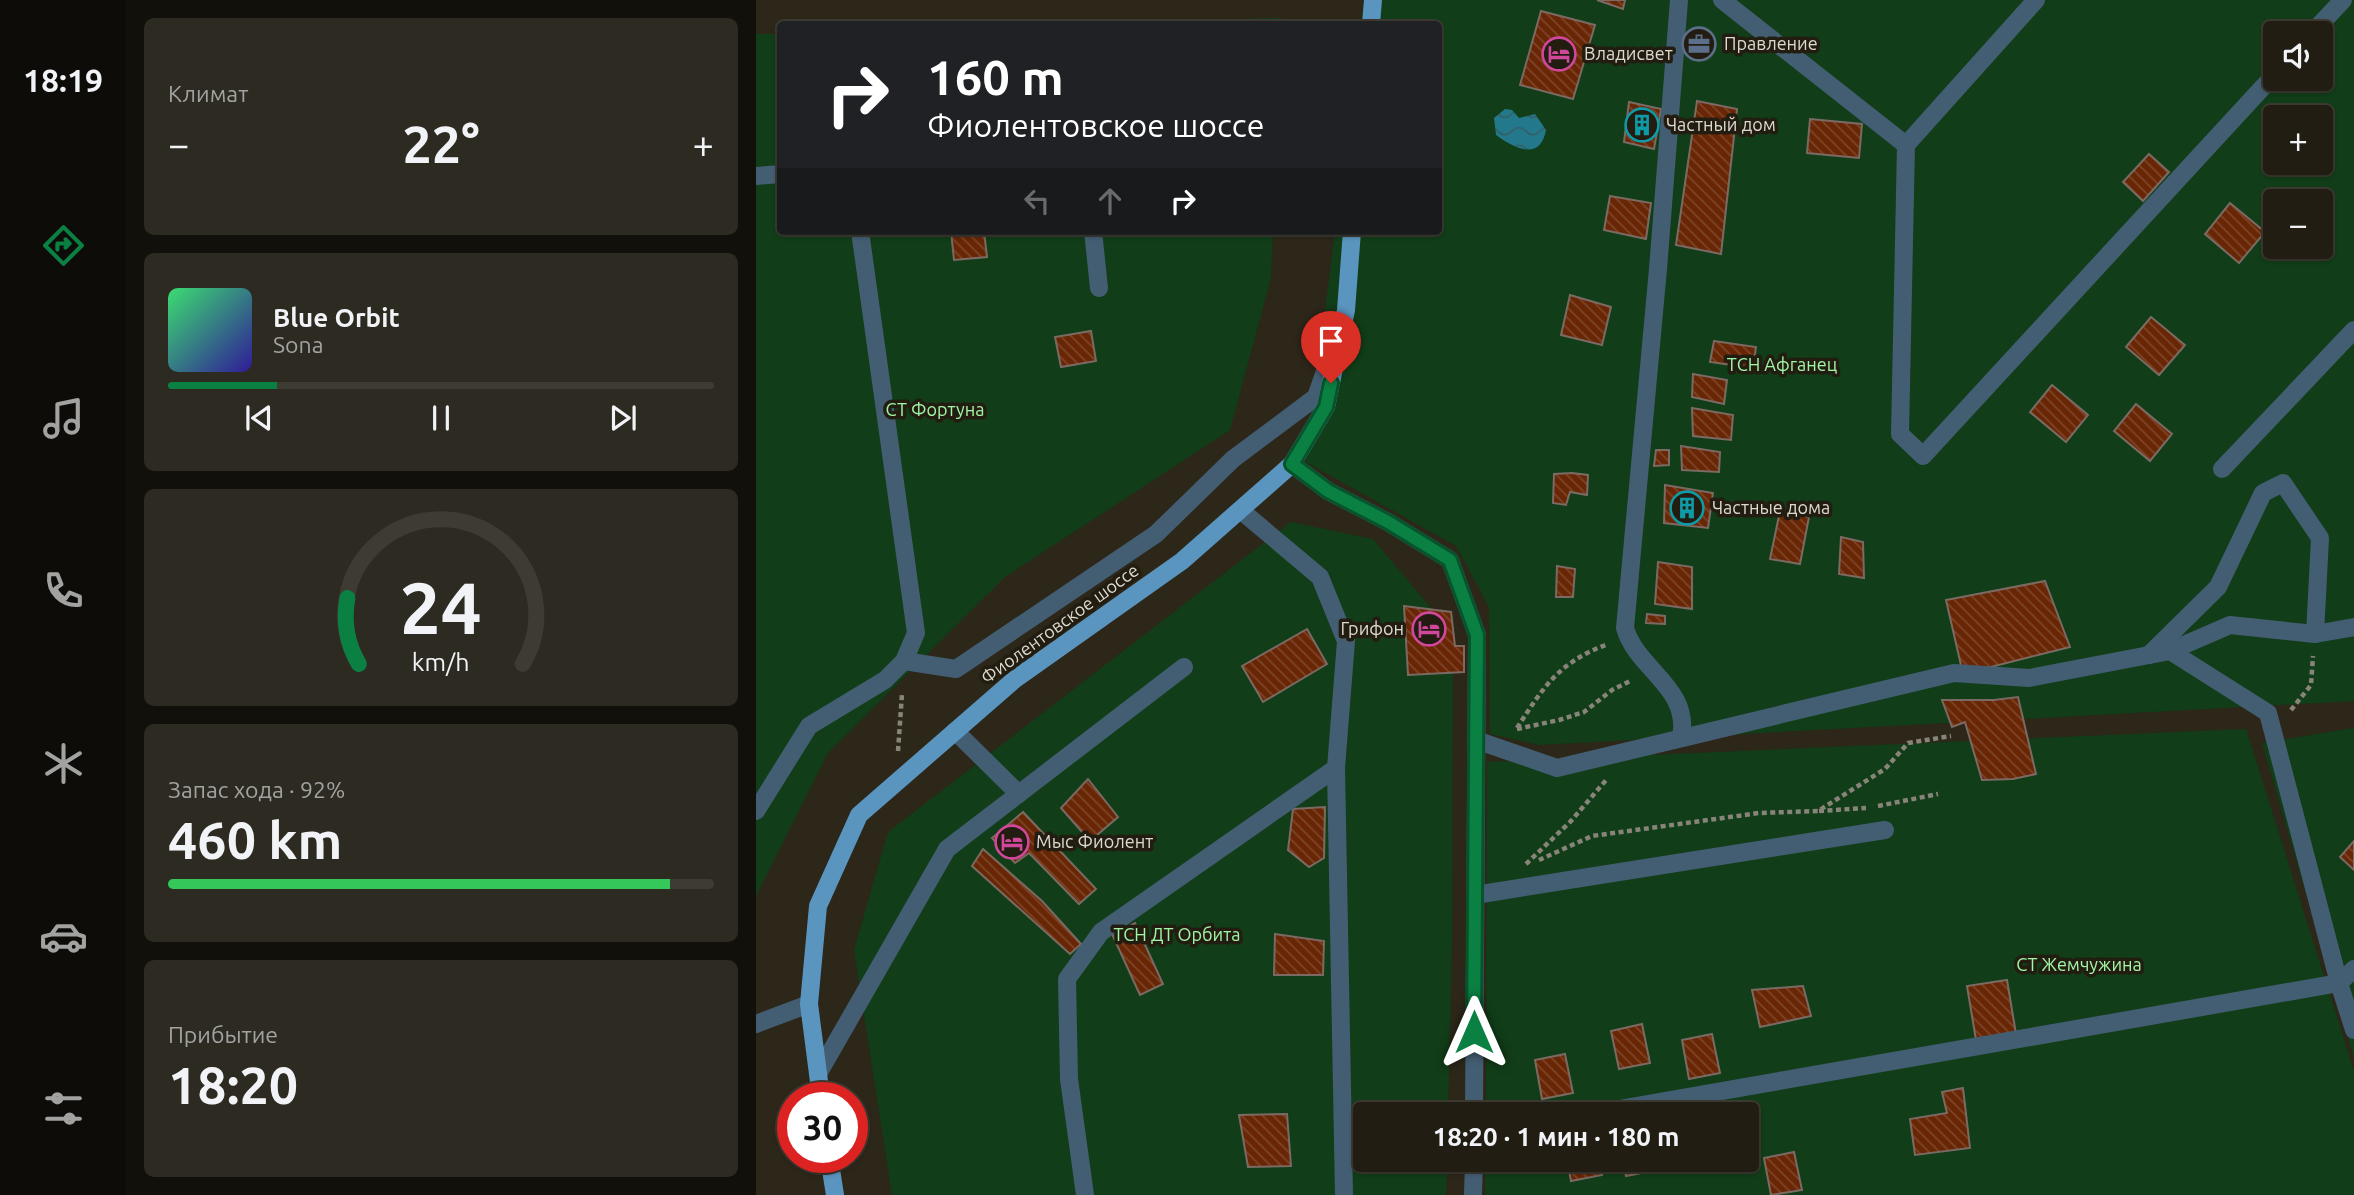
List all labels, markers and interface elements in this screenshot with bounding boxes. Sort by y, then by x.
map controls [2263,21,2333,259]
button: sound [2263,21,2333,91]
office icon: Правление [1680,25,1718,63]
place label: Правление [1724,33,1818,53]
hotel icon: Владисвет [1540,35,1578,73]
place label: Владисвет [1584,43,1673,63]
icon: right [812,49,903,140]
text: 160 m [927,49,1064,104]
text: 18:19 [23,62,103,98]
text: Климат [168,81,248,106]
button: + [2263,105,2333,175]
building icon: Частный дом [1623,106,1661,144]
text: Фиолентовское шоссе [927,107,1264,143]
place label: Частный дом [1666,114,1776,134]
text: 22° [402,115,480,173]
text: − [168,123,189,165]
text: + [693,123,714,165]
icon: left [1018,182,1056,220]
icon: ahead [1091,182,1129,220]
icon: right [1164,182,1202,220]
button: − [2263,189,2333,259]
icon: directions [39,221,88,270]
text: Blue Orbit [273,303,400,332]
pin [1301,311,1361,383]
icon: arrive [1312,322,1350,360]
text: Sona [273,332,323,357]
park label: ТСН Афганец [1727,354,1837,374]
icon: music [39,394,88,443]
icon: previous [240,399,278,437]
icon: pause [422,399,460,437]
icon: next [604,399,642,437]
park label: СТ Фортуна [886,399,984,419]
building icon: Частные дома [1668,489,1706,527]
place label: Частные дома [1712,497,1830,517]
street label: Фиолентовское шоссе [977,559,1142,687]
icon: phone [39,566,88,615]
text: 24 [400,566,482,648]
hotel icon: Грифон [1410,610,1448,648]
place label: Грифон [1341,618,1404,638]
text: km/h [412,647,470,675]
icon: climate [39,739,88,788]
text: Запас хода · 92% [168,777,345,802]
text: 460 km [168,811,342,869]
hotel icon: Мыс Фиолент [993,823,1031,861]
place label: Мыс Фиолент [1036,831,1153,851]
icon: car [39,912,88,961]
park label: ТСН ДТ Орбита [1113,924,1241,944]
park label: СТ Жемчужина [2016,954,2142,974]
position arrow [1437,995,1511,1069]
text: Прибытие [168,1022,278,1047]
text: 18:20 [168,1056,298,1114]
speed limit sign: 30 [777,1082,868,1173]
icon: filters [39,1084,88,1133]
text: 18:20 · 1 мин · 180 m [1433,1122,1679,1151]

